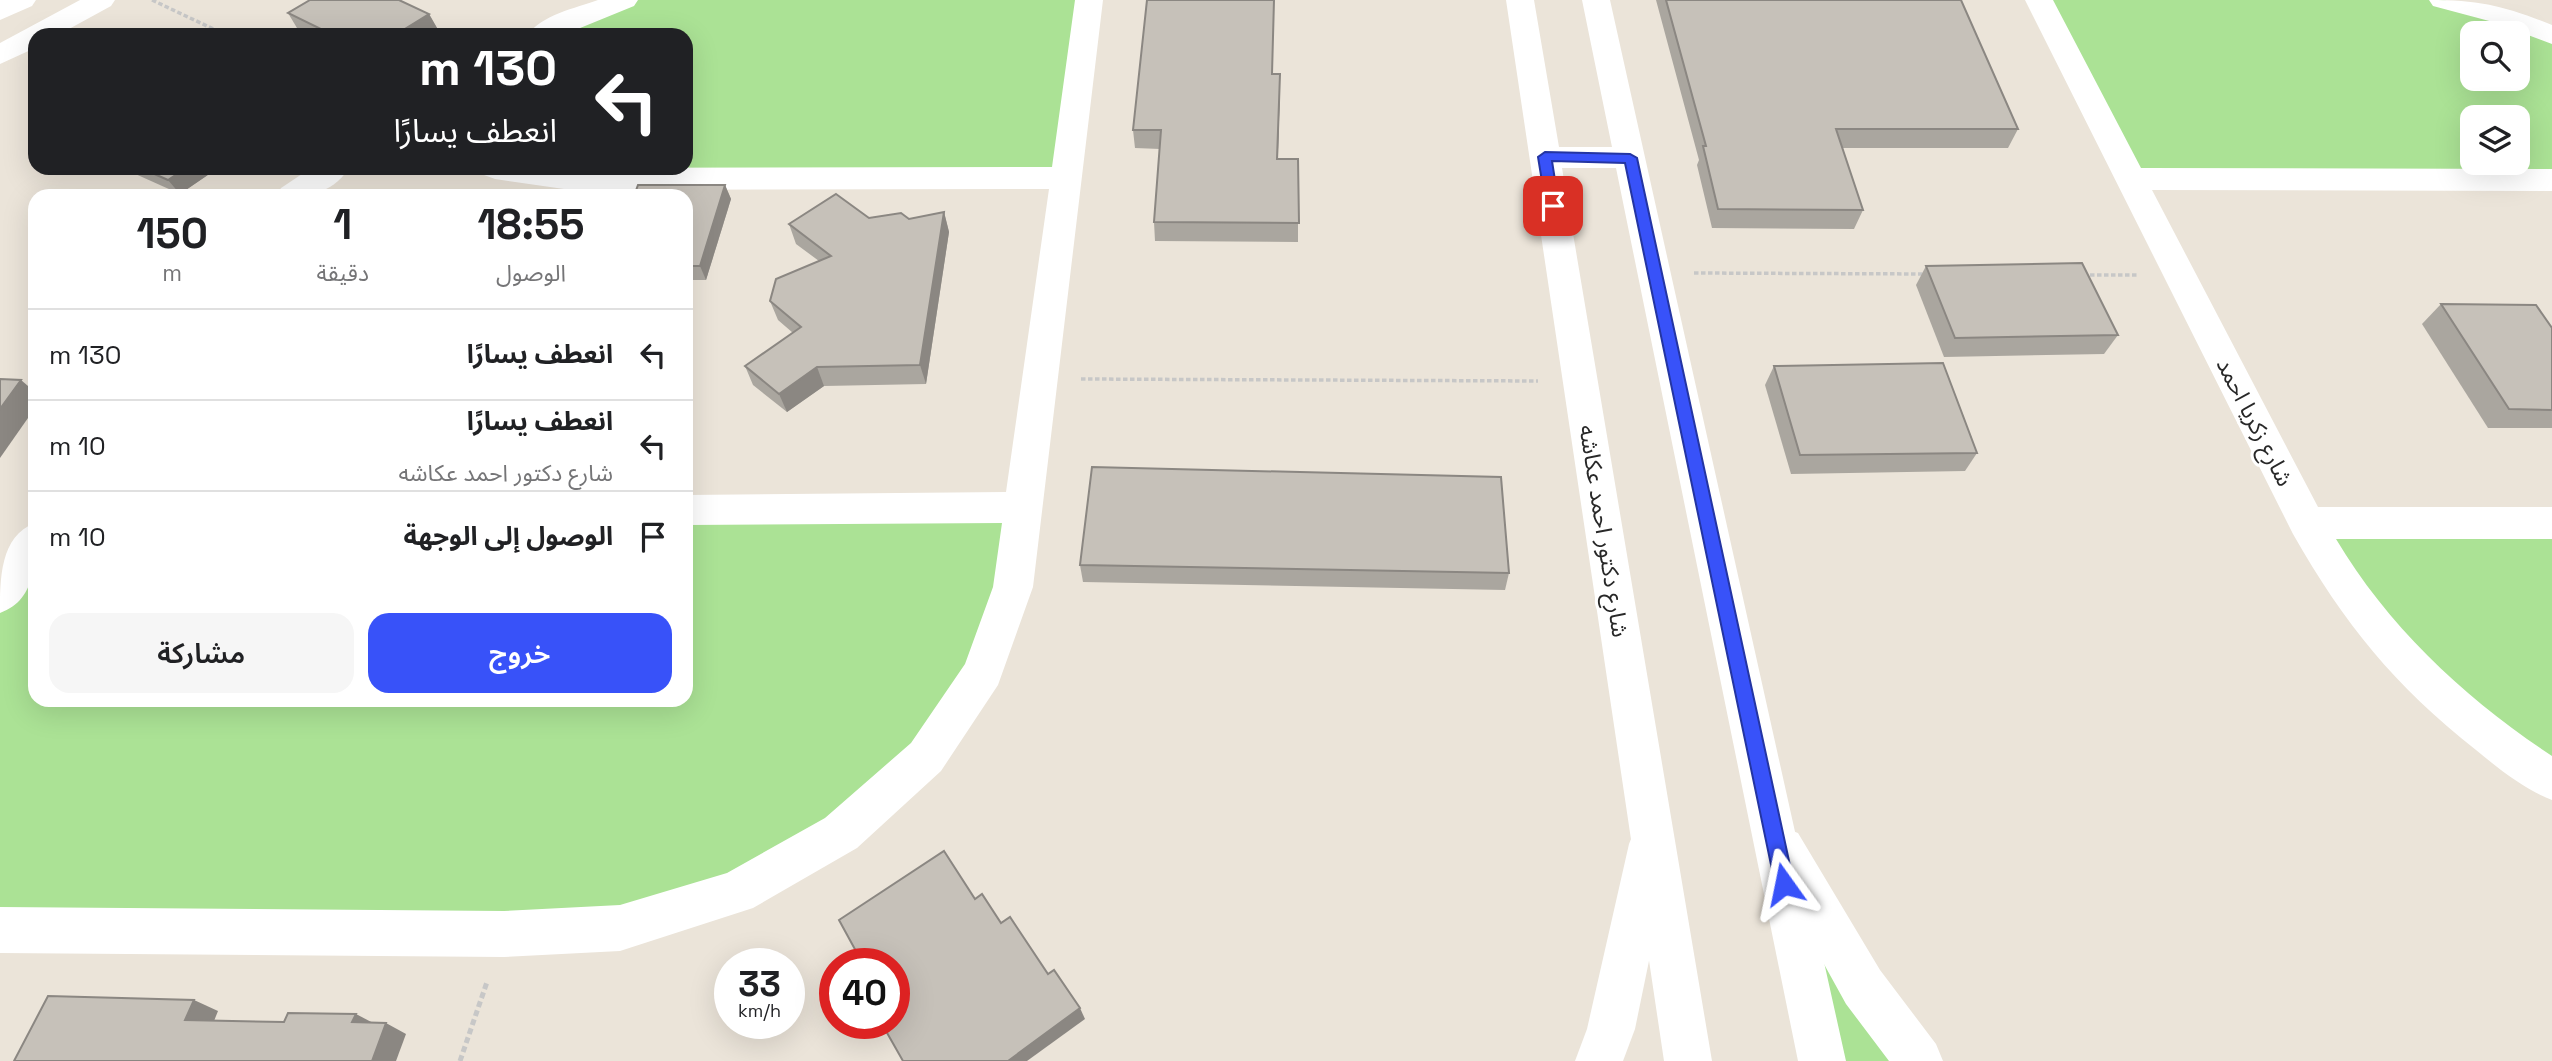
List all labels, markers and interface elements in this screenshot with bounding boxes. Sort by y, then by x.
map controls [2460,21,2530,175]
button: search [2460,21,2530,91]
text: 130 m [419,37,557,99]
icon: left [581,56,672,147]
button: layers [2460,105,2530,175]
text: انعطف يسارًا [393,111,557,151]
pin [1523,176,1583,236]
icon: arrive [1534,187,1572,225]
text: 1 [333,198,352,251]
text: 18:55 [477,198,584,251]
text: 150 [137,207,208,260]
text: m [162,258,182,288]
text: دقيقة [316,258,369,288]
text: الوصول [496,258,566,288]
icon: left [634,336,672,374]
text: انعطف يسارًا [467,337,613,371]
text: 130 m [49,338,121,372]
street label: شارع زكريا احمد [2208,353,2300,492]
text: انعطف يسارًا [467,404,613,438]
street label: شارع دكتور احمد عكاشه [1570,423,1636,640]
icon: left [634,427,672,465]
text: 10 m [49,429,106,463]
text: شارع دكتور احمد عكاشه [398,458,613,488]
icon: arrive [634,518,672,556]
text: الوصول إلى الوجهة [403,519,613,553]
text: 10 m [49,520,106,554]
button: مشاركة [49,613,354,693]
button: خروج [368,613,672,693]
position arrow [1747,847,1821,921]
speed limit sign: 40 [819,948,910,1039]
text: 33 [738,962,781,1006]
text: km/h [738,999,781,1022]

